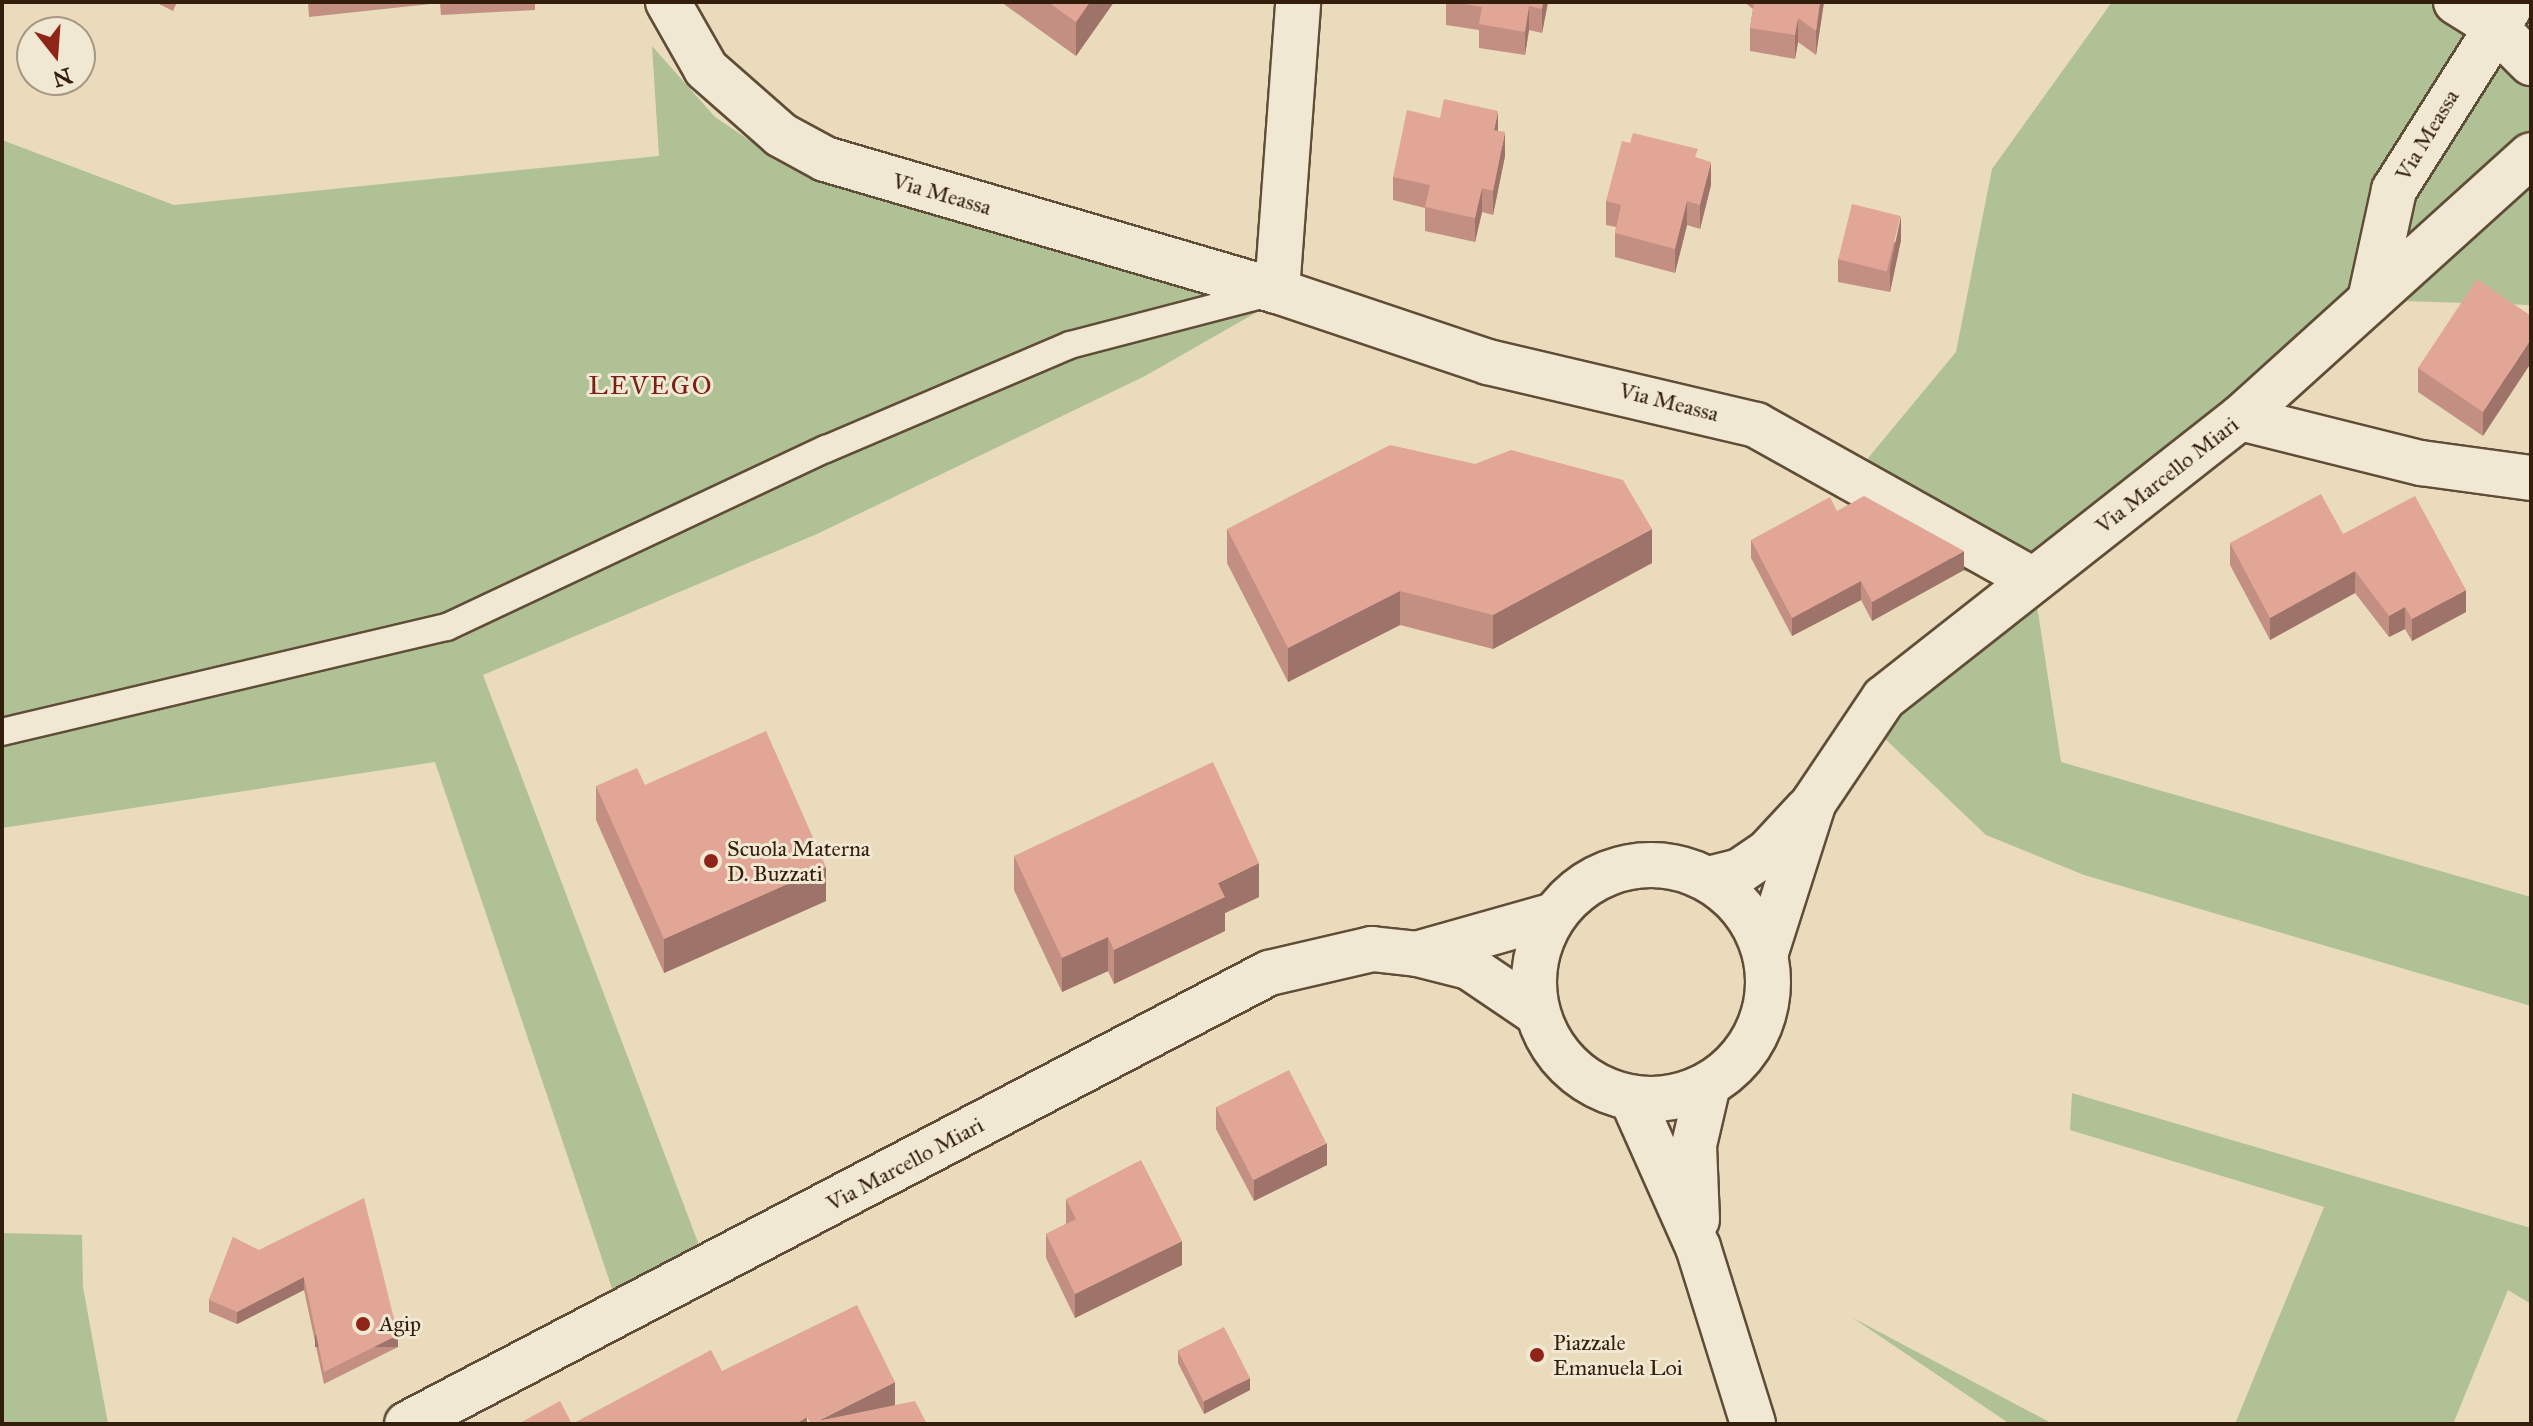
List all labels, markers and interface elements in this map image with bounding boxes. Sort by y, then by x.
north arrow [16,16,96,96]
text: N [50,62,75,93]
street label: Via Meassa [2390,85,2464,185]
street label: Via Meassa [890,167,994,221]
district label: LEVEGO [588,370,714,402]
street label: Via Meassa [1617,377,1721,427]
street label: Via Marcello Miari [2090,411,2244,539]
place label: Scuola Materna D. Buzzati [727,835,870,886]
marker: Scuola Materna D. Buzzati [702,852,720,870]
street label: Via Marcello Miari [822,1111,988,1217]
place label: Agip [379,1311,421,1337]
marker: Agip [354,1315,372,1333]
place label: Piazzale Emanuela Loi [1553,1329,1683,1380]
marker: Piazzale Emanuela Loi [1528,1346,1546,1364]

